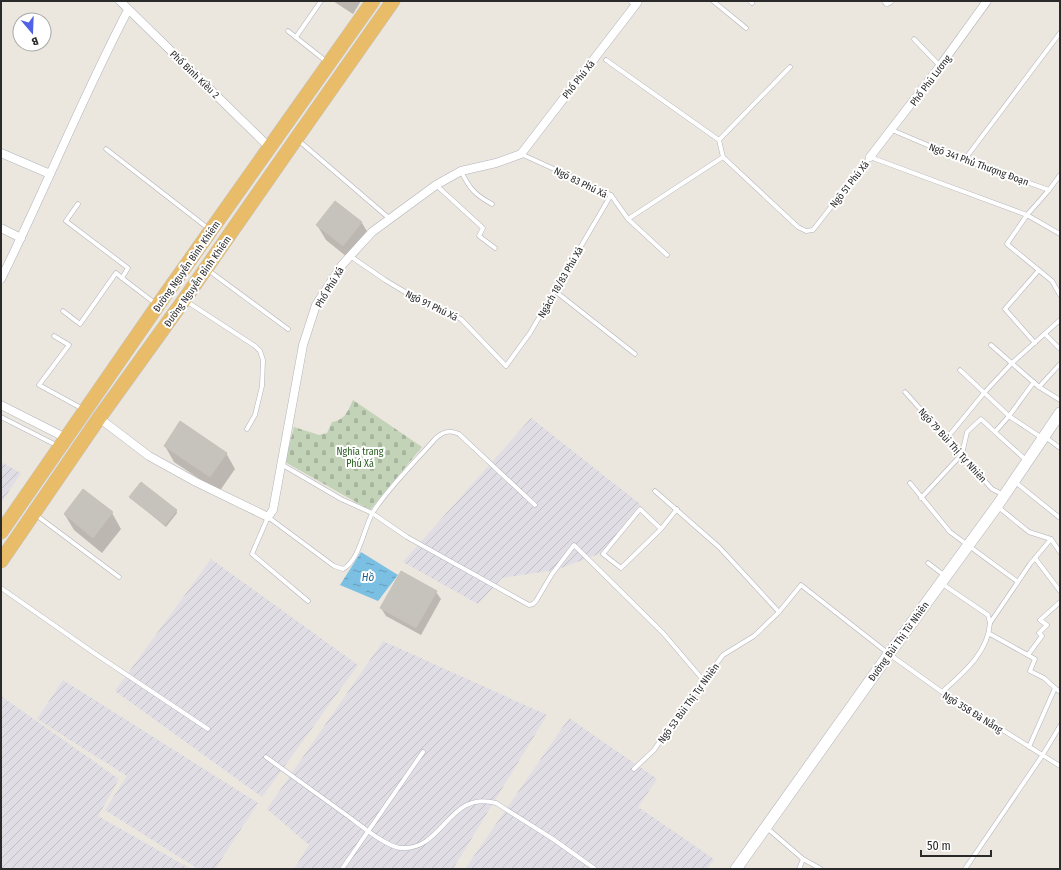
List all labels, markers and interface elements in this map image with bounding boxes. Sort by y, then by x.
north arrow [12,12,52,52]
text: B [30,34,40,48]
street label: Phố Bình Kiều 2 [167,48,222,102]
street label: Phố Phú Lương [907,52,954,108]
street label: Phố Phú Xá [559,57,598,101]
street label: Ngõ 341 Phủ Thượng Đoạn [927,140,1031,189]
street label: Ngõ 51 Phú Xá [827,158,872,210]
street label: Ngõ 83 Phú Xá [552,164,610,201]
street label: Đường Nguyễn Bình Khiêm [150,218,223,314]
street label: Đường Nguyễn Bỉnh Khiêm [161,233,234,329]
street label: Ngách 18/83 Phú Xá [535,244,586,320]
street label: Phố Phú Xá [312,264,347,310]
street label: Ngõ 91 Phú Xá [403,287,460,324]
street label: Ngõ 79 Bùi Thị Tự Nhiên [916,405,990,485]
park label: Nghĩa trang Phú Xá [336,446,384,470]
water label: Hồ [362,571,374,584]
street label: Đường Bùi Thị Từ Nhiên [865,599,932,684]
street label: Ngõ 53 Bùi Thị Tự Nhiên [655,661,722,746]
street label: Ngõ 358 Đà Nẵng [940,689,1006,736]
scale bar [921,832,991,858]
text: 50 m [927,839,951,853]

